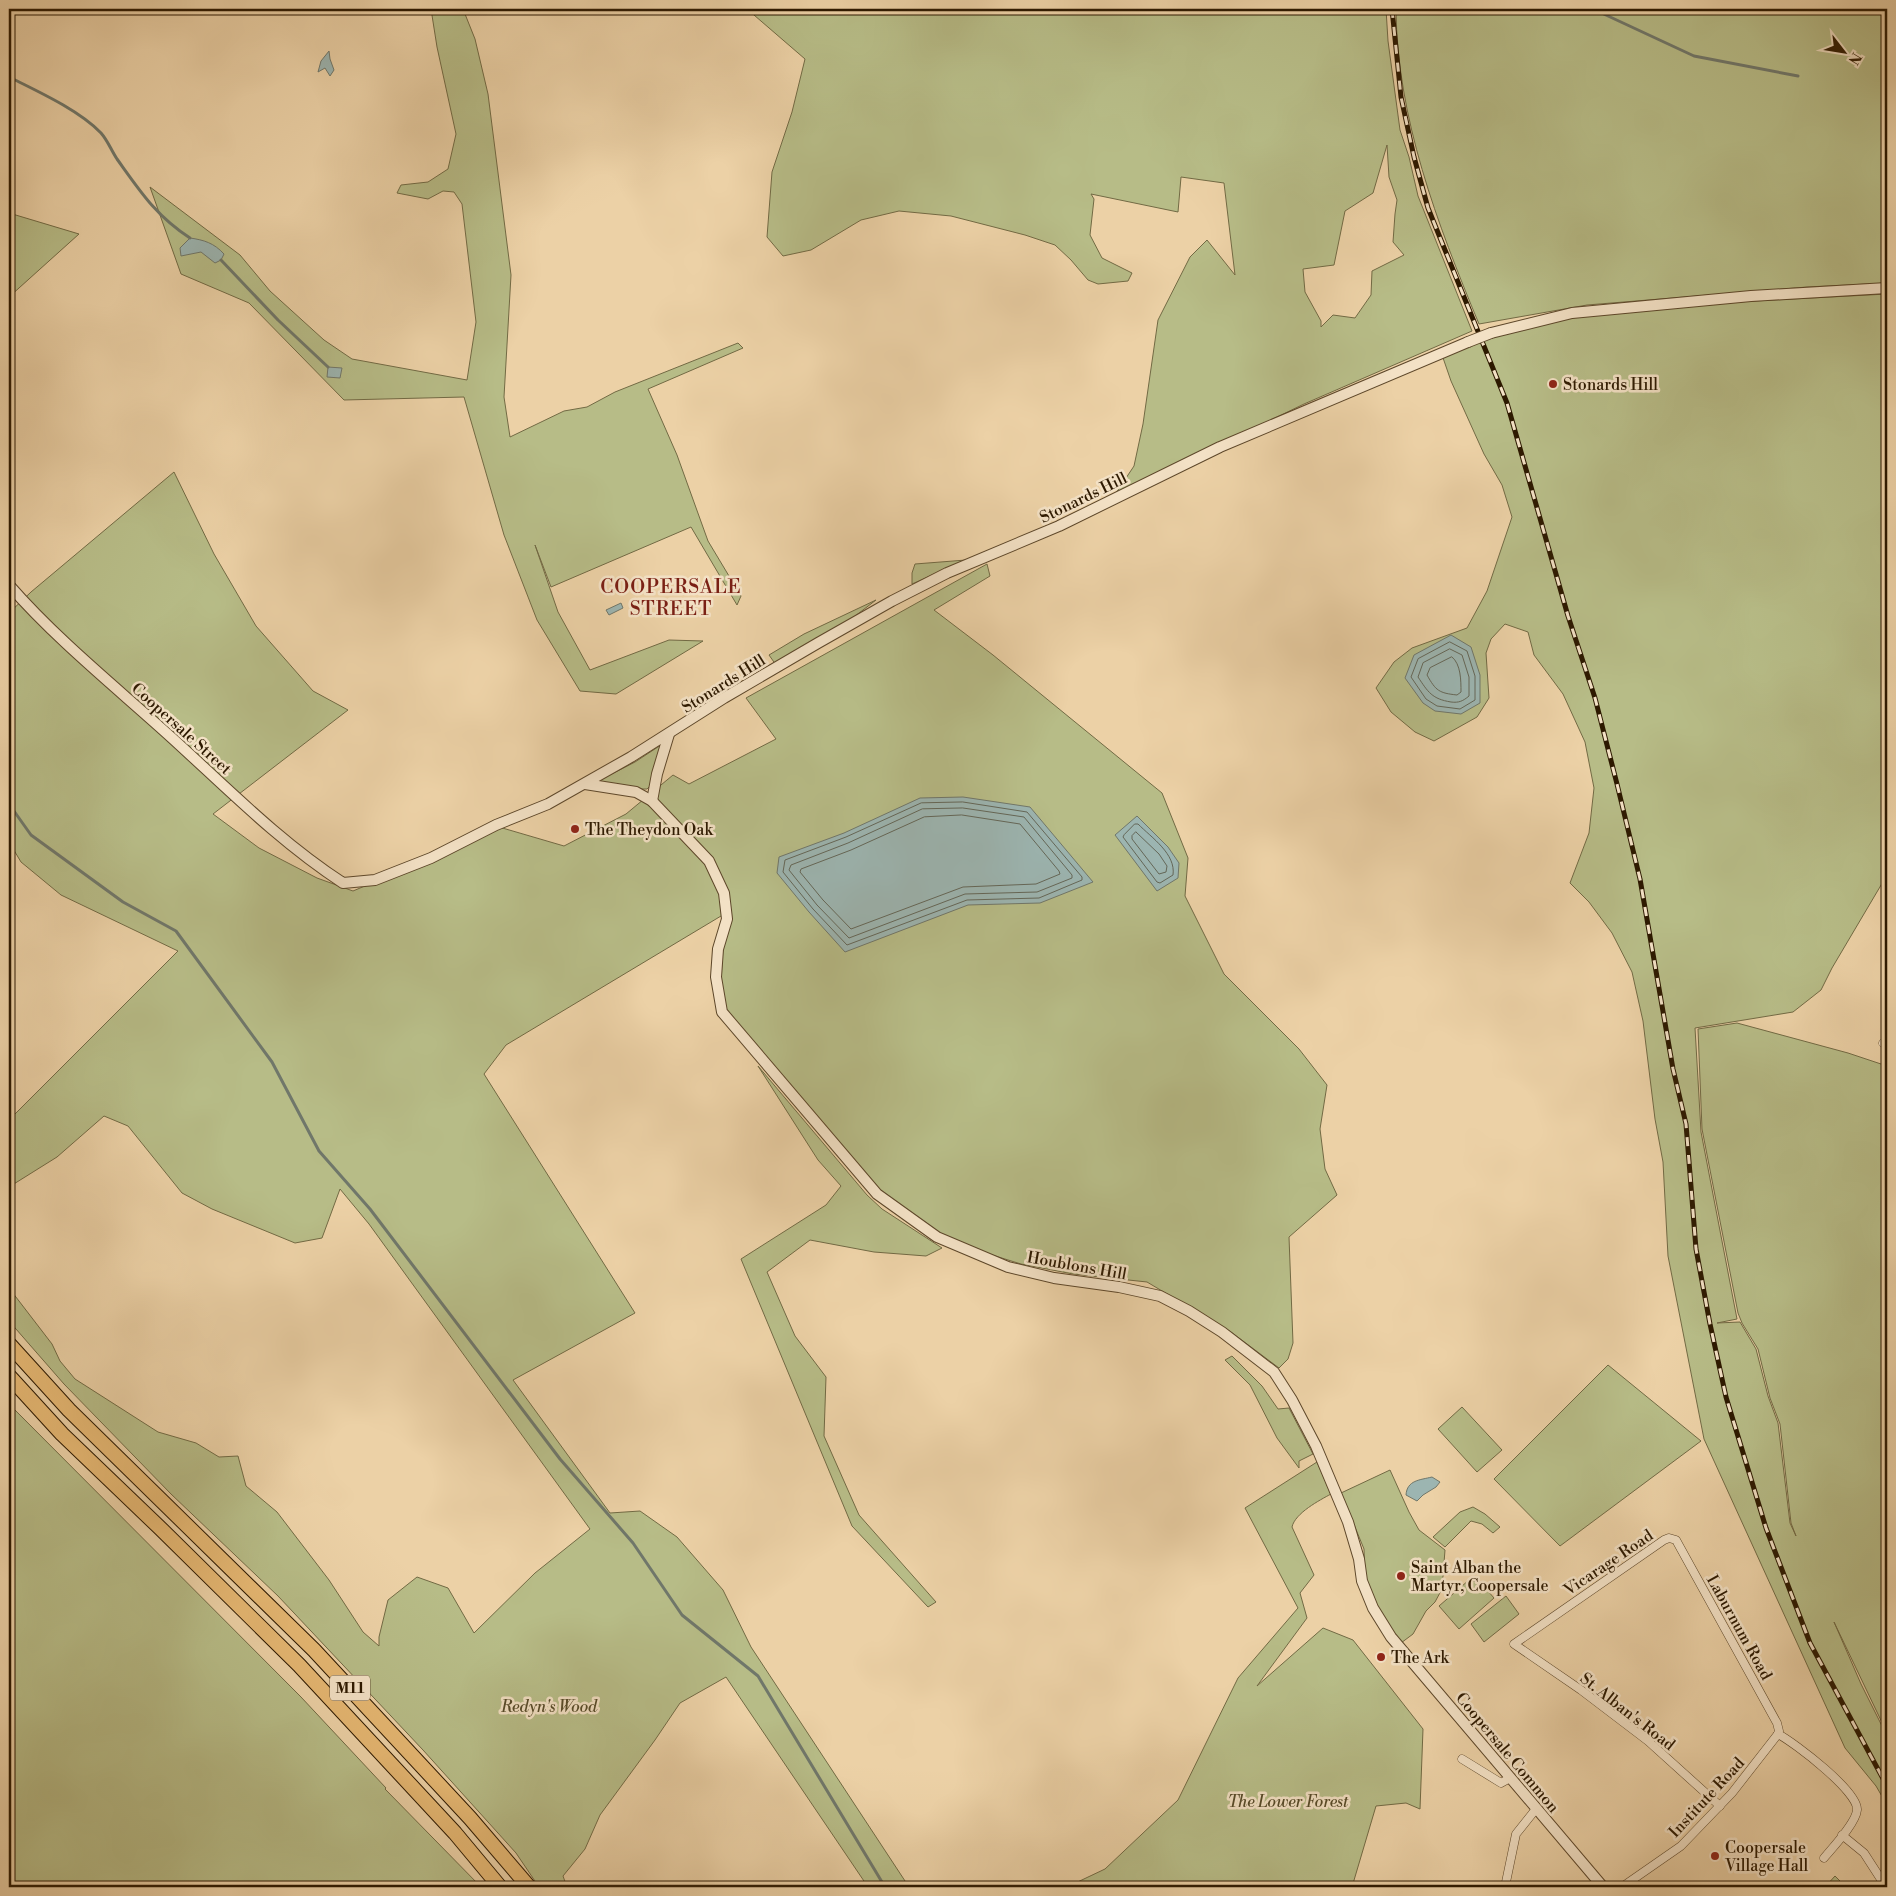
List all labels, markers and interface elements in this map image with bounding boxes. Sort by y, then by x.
north arrow [1818,28,1868,78]
text: N [1844,49,1865,68]
place label: Stonards Hill [1563,375,1658,395]
marker: Stonards Hill [1547,378,1559,390]
street label: Stonards Hill [1036,468,1131,528]
district label: COOPERSALE STREET [600,575,742,621]
street label: Stonards Hill [678,650,769,718]
street label: Coopersale Street [127,679,236,779]
place label: The Theydon Oak [585,820,714,840]
marker: The Theydon Oak [569,823,581,835]
street label: Houblons Hill [1025,1247,1129,1285]
street label: Vicarage Road [1559,1526,1657,1601]
place label: Saint Alban the Martyr, Coopersale [1411,1558,1549,1596]
marker: Saint Alban the Martyr, Coopersale [1395,1570,1407,1582]
street label: Laburnum Road [1702,1571,1776,1684]
place label: The Ark [1391,1648,1451,1668]
marker: The Ark [1375,1651,1387,1663]
street label: St. Alban's Road [1576,1668,1679,1755]
road number: M11 [330,1676,370,1700]
street label: Coopersale Common [1451,1688,1564,1817]
park label: Redyn's Wood [500,1697,598,1717]
street label: Institute Road [1665,1753,1749,1842]
park label: The Lower Forest [1228,1792,1349,1812]
place label: Coopersale Village Hall [1724,1838,1808,1876]
marker: Coopersale Village Hall [1709,1850,1721,1862]

